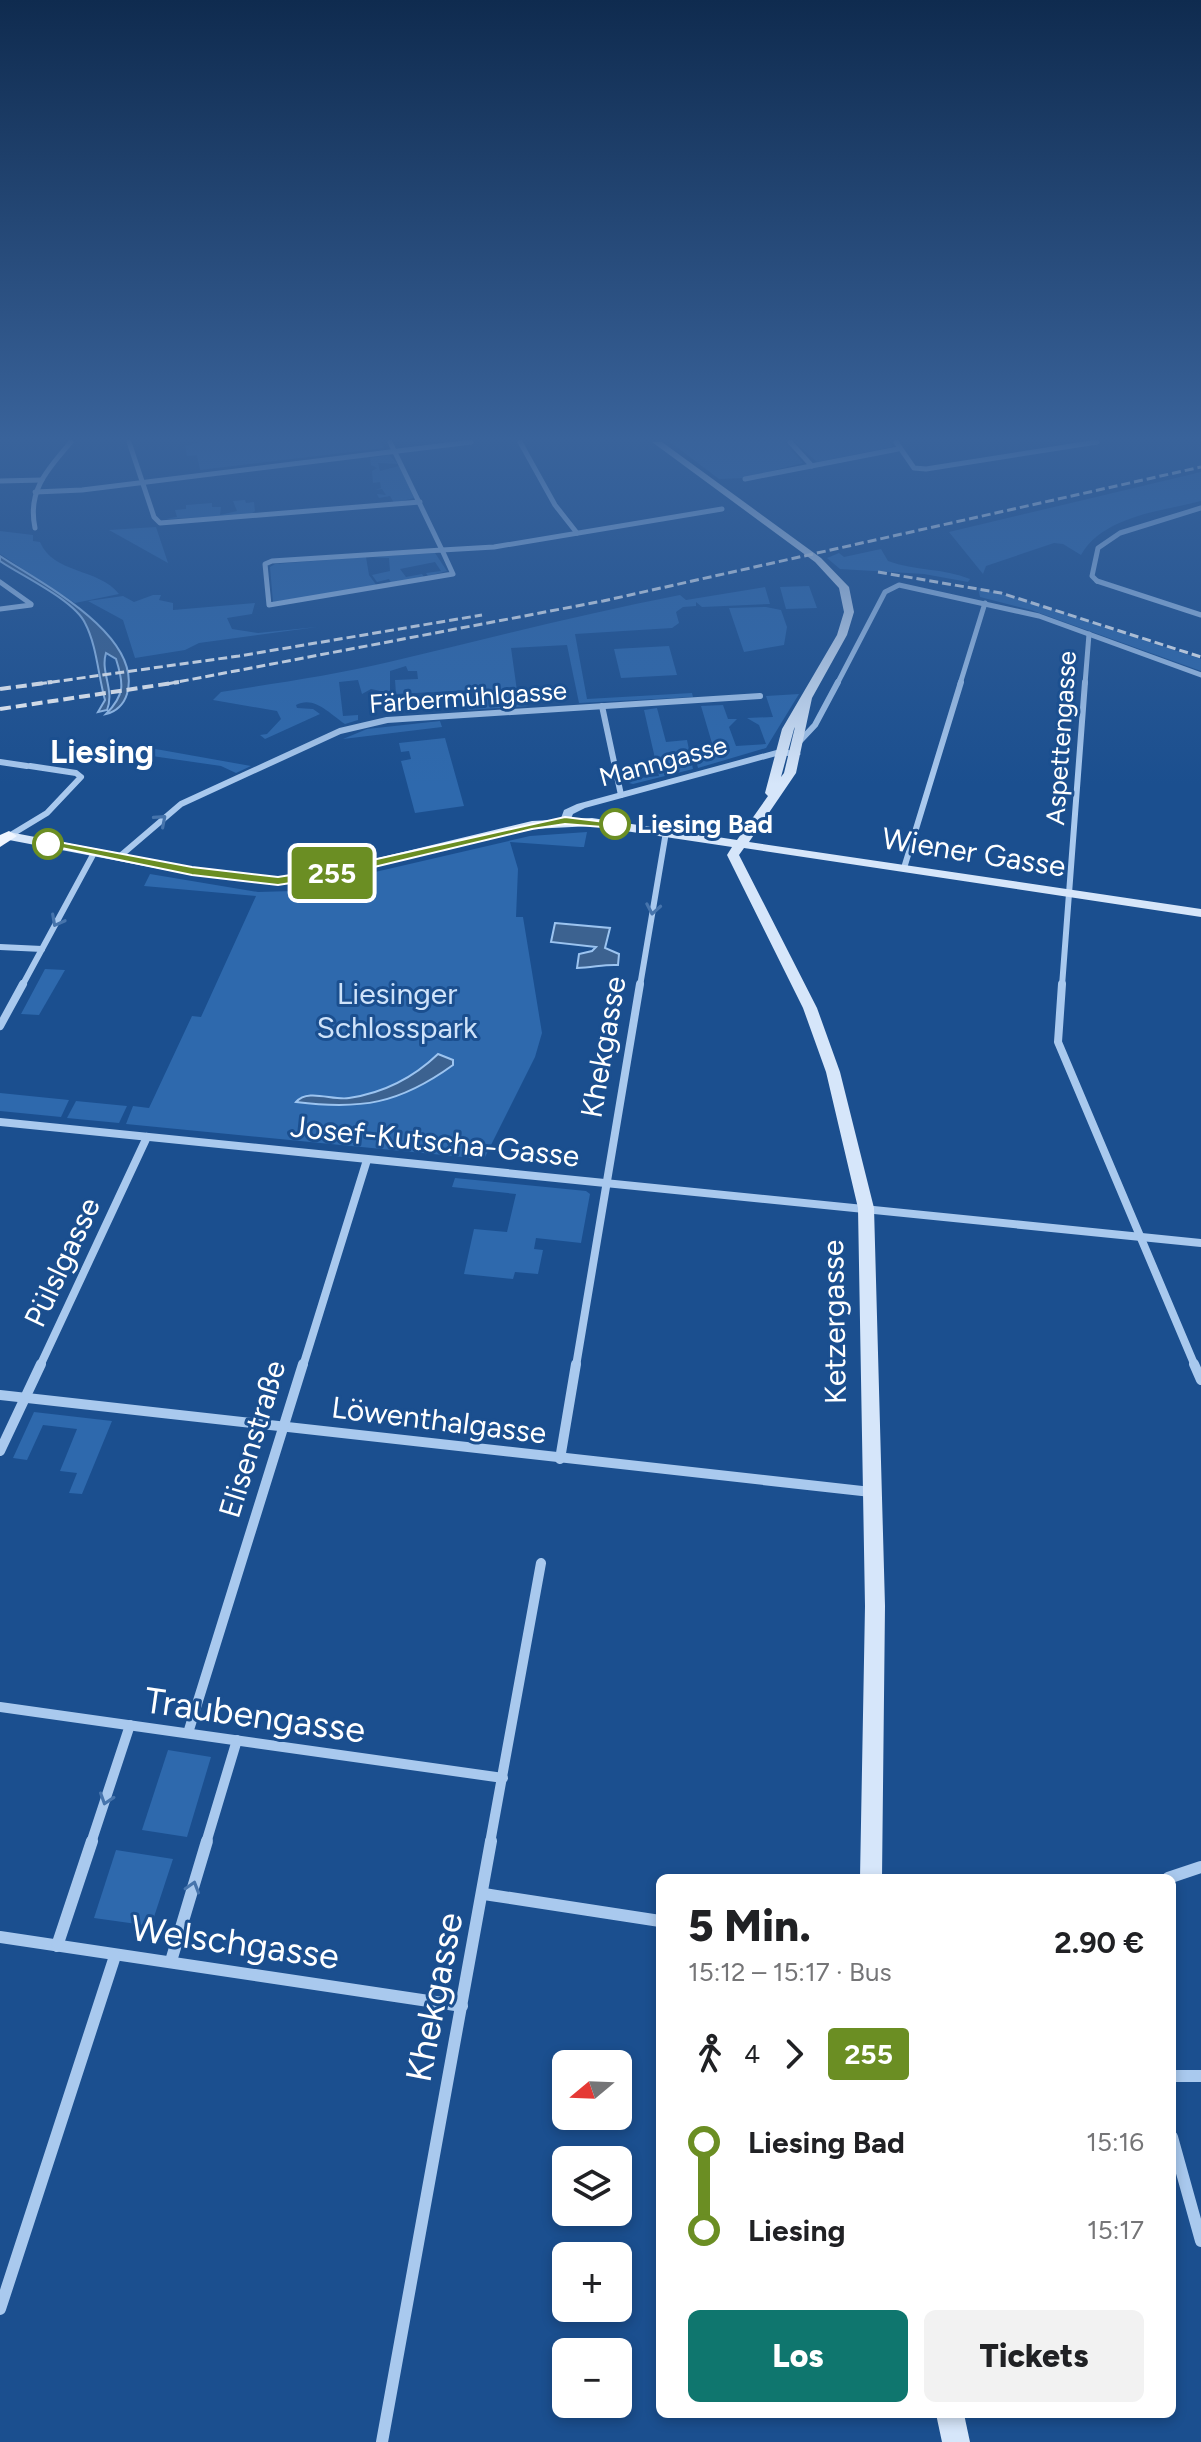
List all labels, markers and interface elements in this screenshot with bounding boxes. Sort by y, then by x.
street label: Aspettengasse [1039,650,1083,826]
street label: Färbermühlgasse [368,674,568,720]
street label: Manngasse [595,729,731,793]
district label: Liesing [50,733,154,771]
place label: Liesing Bad [637,808,773,840]
marker: Liesing Bad [600,809,630,839]
one-way arrow [152,815,167,830]
street label: Wiener Gasse [880,819,1068,885]
unlabelled marker [33,829,63,859]
line badge: 255 [286,847,378,899]
text: 255 [308,856,356,890]
one-way arrow [645,903,662,916]
one-way arrow [51,913,66,928]
street label: Khekgasse [572,973,634,1121]
park label: Liesinger Schlosspark [316,975,478,1046]
street label: Josef-Kutscha-Gasse [289,1107,581,1175]
street label: Pülslgasse [16,1191,108,1333]
street label: Ketzergasse [814,1240,854,1404]
street label: Elisenstraße [211,1356,293,1522]
street label: Löwenthalgasse [329,1388,549,1452]
street label: Traubengasse [142,1678,368,1752]
one-way arrow [99,1791,115,1805]
one-way arrow [184,1880,200,1894]
text: 5 Min. [688,1899,811,1952]
street label: Welschgasse [128,1906,342,1978]
street label: Khekgasse [397,1909,471,2085]
text: 2.90 € [1054,1924,1144,1961]
text: 15:12 – 15:17 · Bus [688,1956,892,1988]
icon: walk [688,2032,732,2076]
icon: forward [772,2032,816,2076]
text: 255 [844,2037,893,2071]
text: 4 [744,2038,760,2070]
north arrow [552,2050,632,2130]
map controls [552,2050,632,2418]
text: Liesing Bad [748,2124,905,2161]
text: 15:16 [1086,2126,1144,2158]
button: layers [552,2146,632,2226]
text: Liesing [748,2212,846,2249]
text: 15:17 [1087,2214,1144,2246]
button: + [552,2242,632,2322]
button: Los [688,2310,908,2402]
button: Tickets [924,2310,1144,2402]
button: − [552,2338,632,2418]

